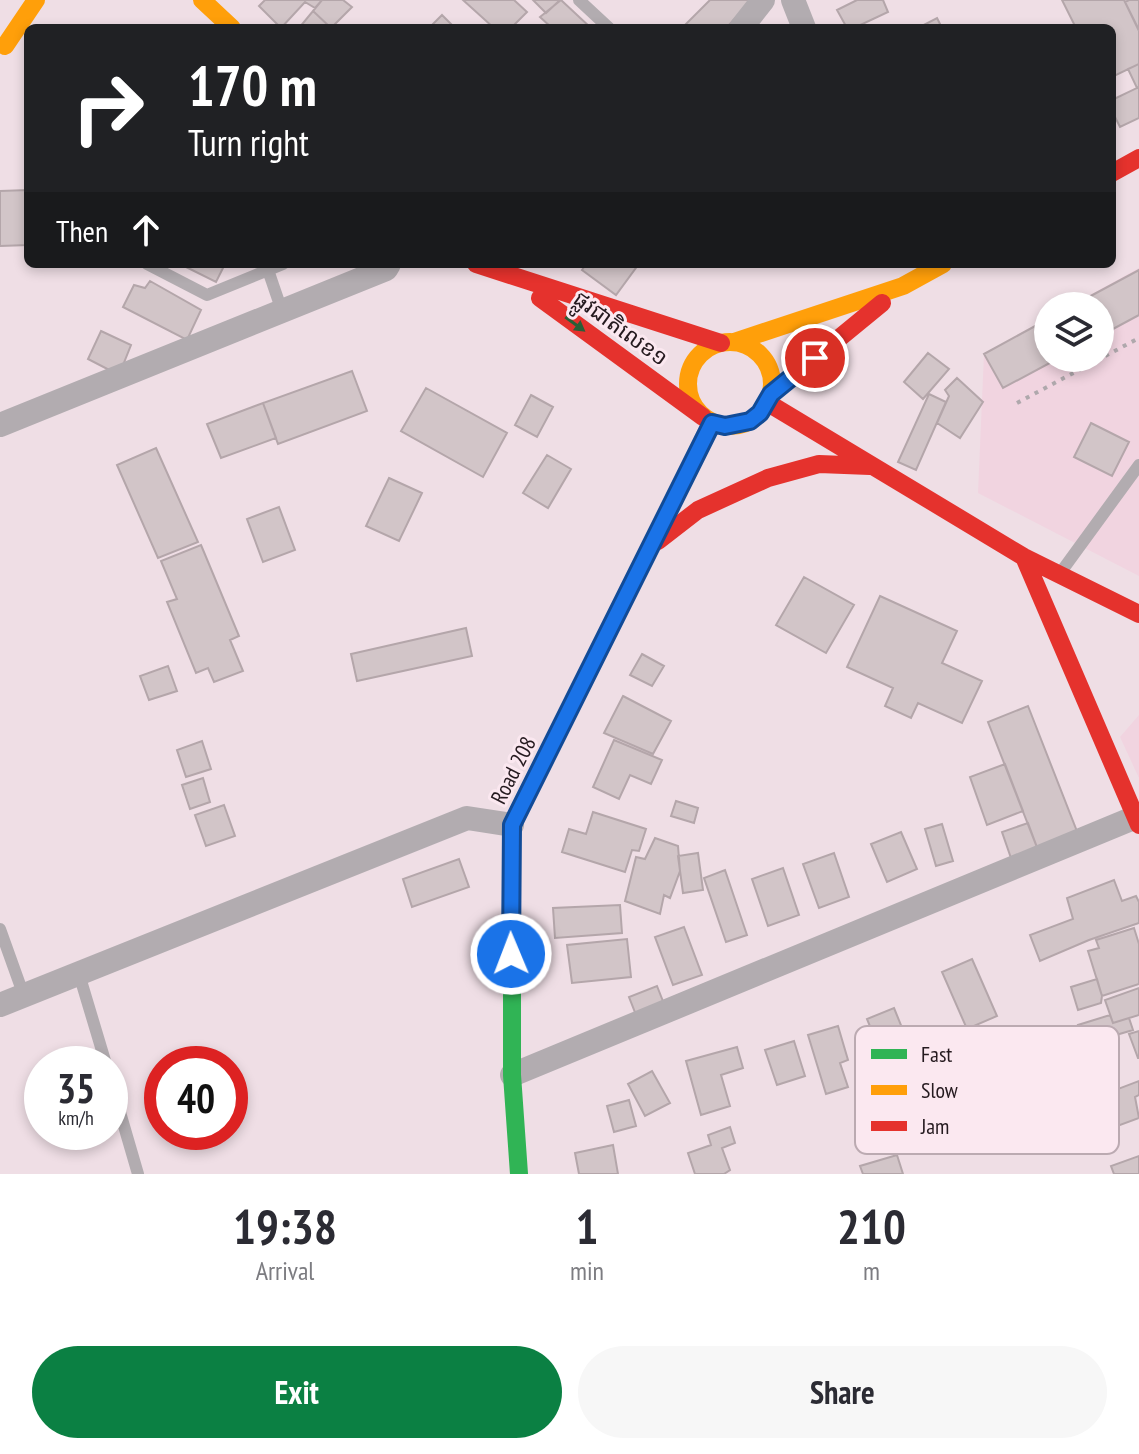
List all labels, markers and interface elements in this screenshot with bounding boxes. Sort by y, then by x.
text: 170 m [188,49,317,121]
icon: right [56,56,160,160]
text: Turn right [188,119,309,166]
icon: ahead [124,208,168,252]
text: Then [56,211,108,250]
street label: ផ្លូវជាតិលេខ១ [564,284,674,377]
map controls [1034,292,1114,372]
button: layers [1034,292,1114,372]
one-way arrow [564,315,585,331]
pin [781,324,849,392]
icon: arrive [793,336,837,380]
street label: Road 208 [484,732,542,808]
position arrow [469,912,553,996]
legend [855,1026,1119,1154]
text: Fast [921,1040,952,1068]
speed limit sign: 40 [144,1046,248,1150]
text: 35 [57,1062,95,1114]
text: Slow [921,1076,958,1104]
text: km/h [58,1105,94,1131]
text: Jam [920,1112,949,1140]
text: 19:38 [233,1195,337,1257]
text: 1 [576,1195,598,1257]
text: 210 [837,1195,906,1257]
text: Arrival [256,1254,314,1287]
text: min [570,1254,604,1287]
text: m [863,1254,880,1287]
button: Exit [32,1346,562,1438]
button: Share [578,1346,1107,1438]

